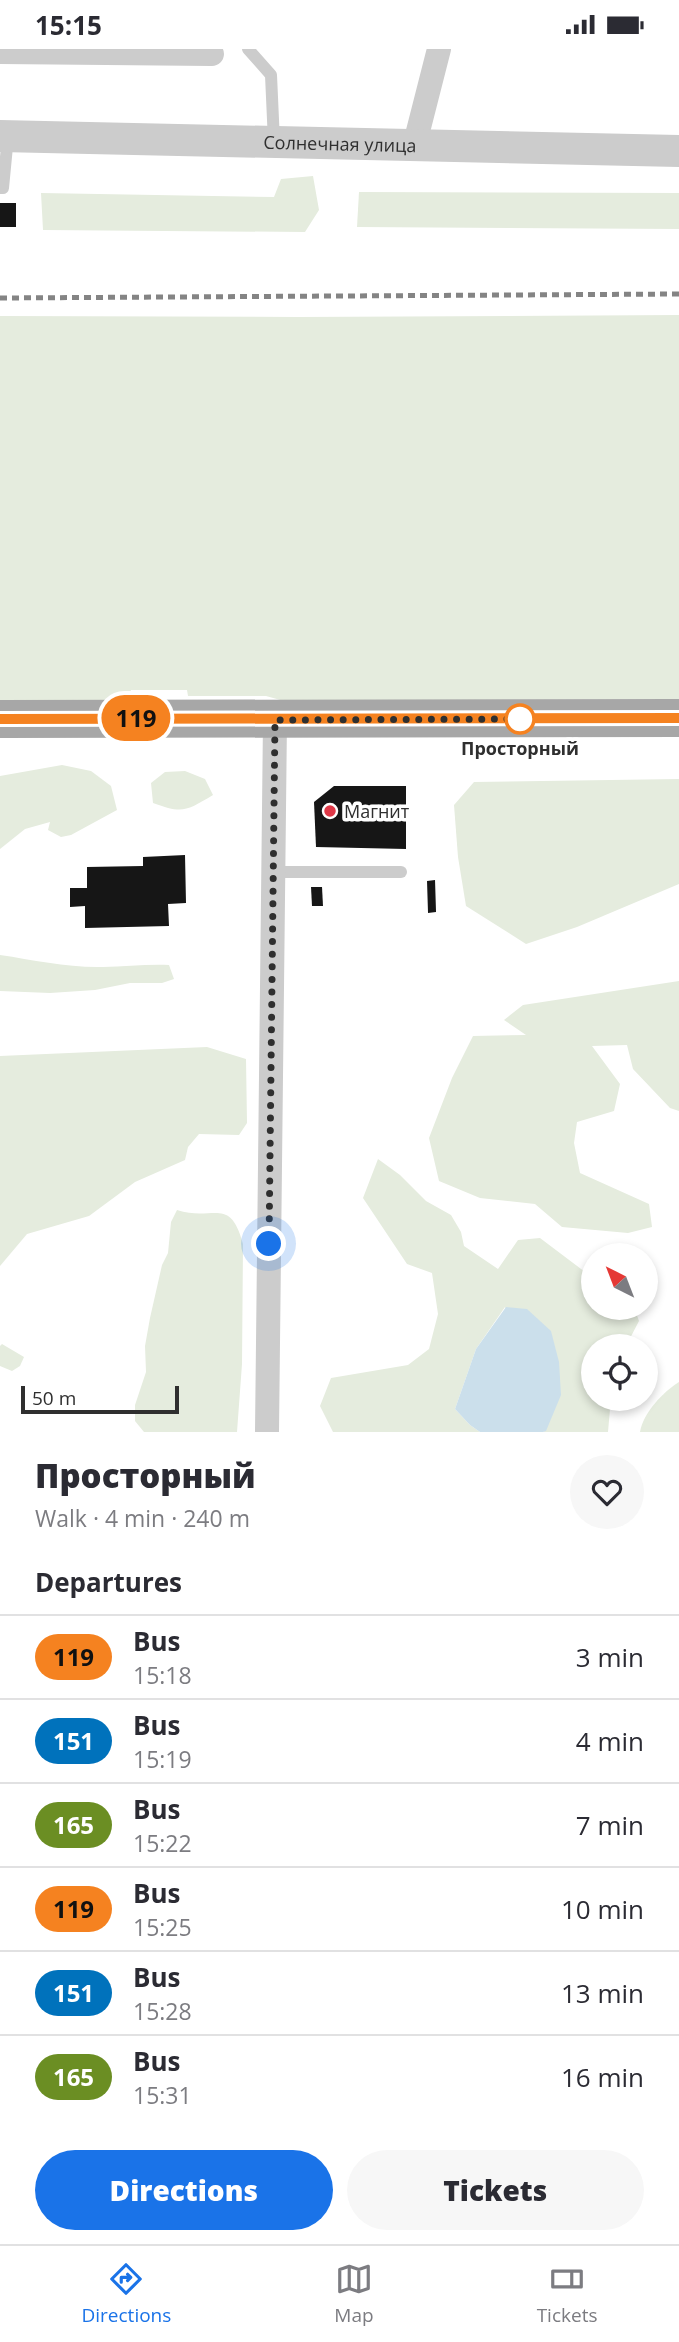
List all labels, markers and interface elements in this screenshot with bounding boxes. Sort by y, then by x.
text: 15:15 [35,7,102,43]
street label: Солнечная улица [263,130,417,157]
line badge: 119 [96,695,176,741]
text: 119 [115,701,157,734]
marker: Просторный [505,704,535,734]
place label: Просторный [461,736,579,760]
place label: Магнит [344,799,410,823]
marker: Магнит [322,803,338,819]
your location [251,1226,286,1261]
north arrow [581,1243,658,1319]
map controls [581,1243,658,1411]
button: locate [581,1334,658,1411]
scale bar [21,1383,178,1415]
text: 50 m [32,1385,76,1411]
text: Просторный [35,1453,256,1498]
button: heart [570,1455,644,1529]
text: Walk · 4 min · 240 m [35,1502,250,1534]
text: Departures [35,1564,182,1600]
text: Bus [133,1623,180,1659]
text: 3 min [576,1639,644,1675]
text: 119 [53,1640,94,1673]
text: 15:18 [133,1659,192,1691]
text: Bus [133,1707,180,1743]
text: 4 min [576,1723,644,1759]
text: 151 [53,1724,94,1757]
text: 15:19 [133,1743,192,1775]
text: Bus [133,1791,180,1827]
text: 7 min [576,1807,644,1843]
text: 165 [53,1808,94,1841]
text: 15:22 [133,1827,192,1859]
text: Bus [133,1875,180,1911]
text: 10 min [561,1891,644,1927]
text: 119 [53,1892,94,1925]
text: 15:25 [133,1911,192,1943]
text: Bus [133,1959,180,1995]
text: 13 min [561,1975,644,2011]
text: 151 [53,1976,94,2009]
text: 15:28 [133,1995,192,2027]
text: Bus [133,2043,180,2079]
text: 16 min [561,2059,644,2095]
text: 165 [53,2060,94,2093]
text: 15:31 [133,2079,192,2111]
button: Directions [35,2150,333,2230]
button: Tickets [347,2150,644,2230]
tab: Directions [82,2260,171,2328]
tab: Map [334,2260,374,2328]
tab: Tickets [537,2260,597,2328]

